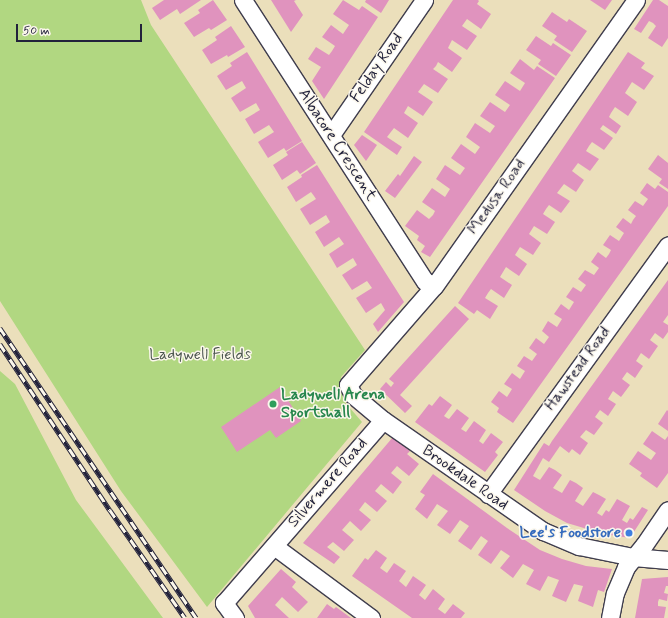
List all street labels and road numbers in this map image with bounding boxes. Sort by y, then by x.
street label: Felday Road [346,30,408,106]
street label: Albacore Crescent [295,88,379,202]
street label: Medusa Road [464,155,530,239]
street label: Hawstead Road [541,323,615,415]
street label: Silvermere Road [284,435,372,531]
street label: Brookdale Road [418,441,512,515]

